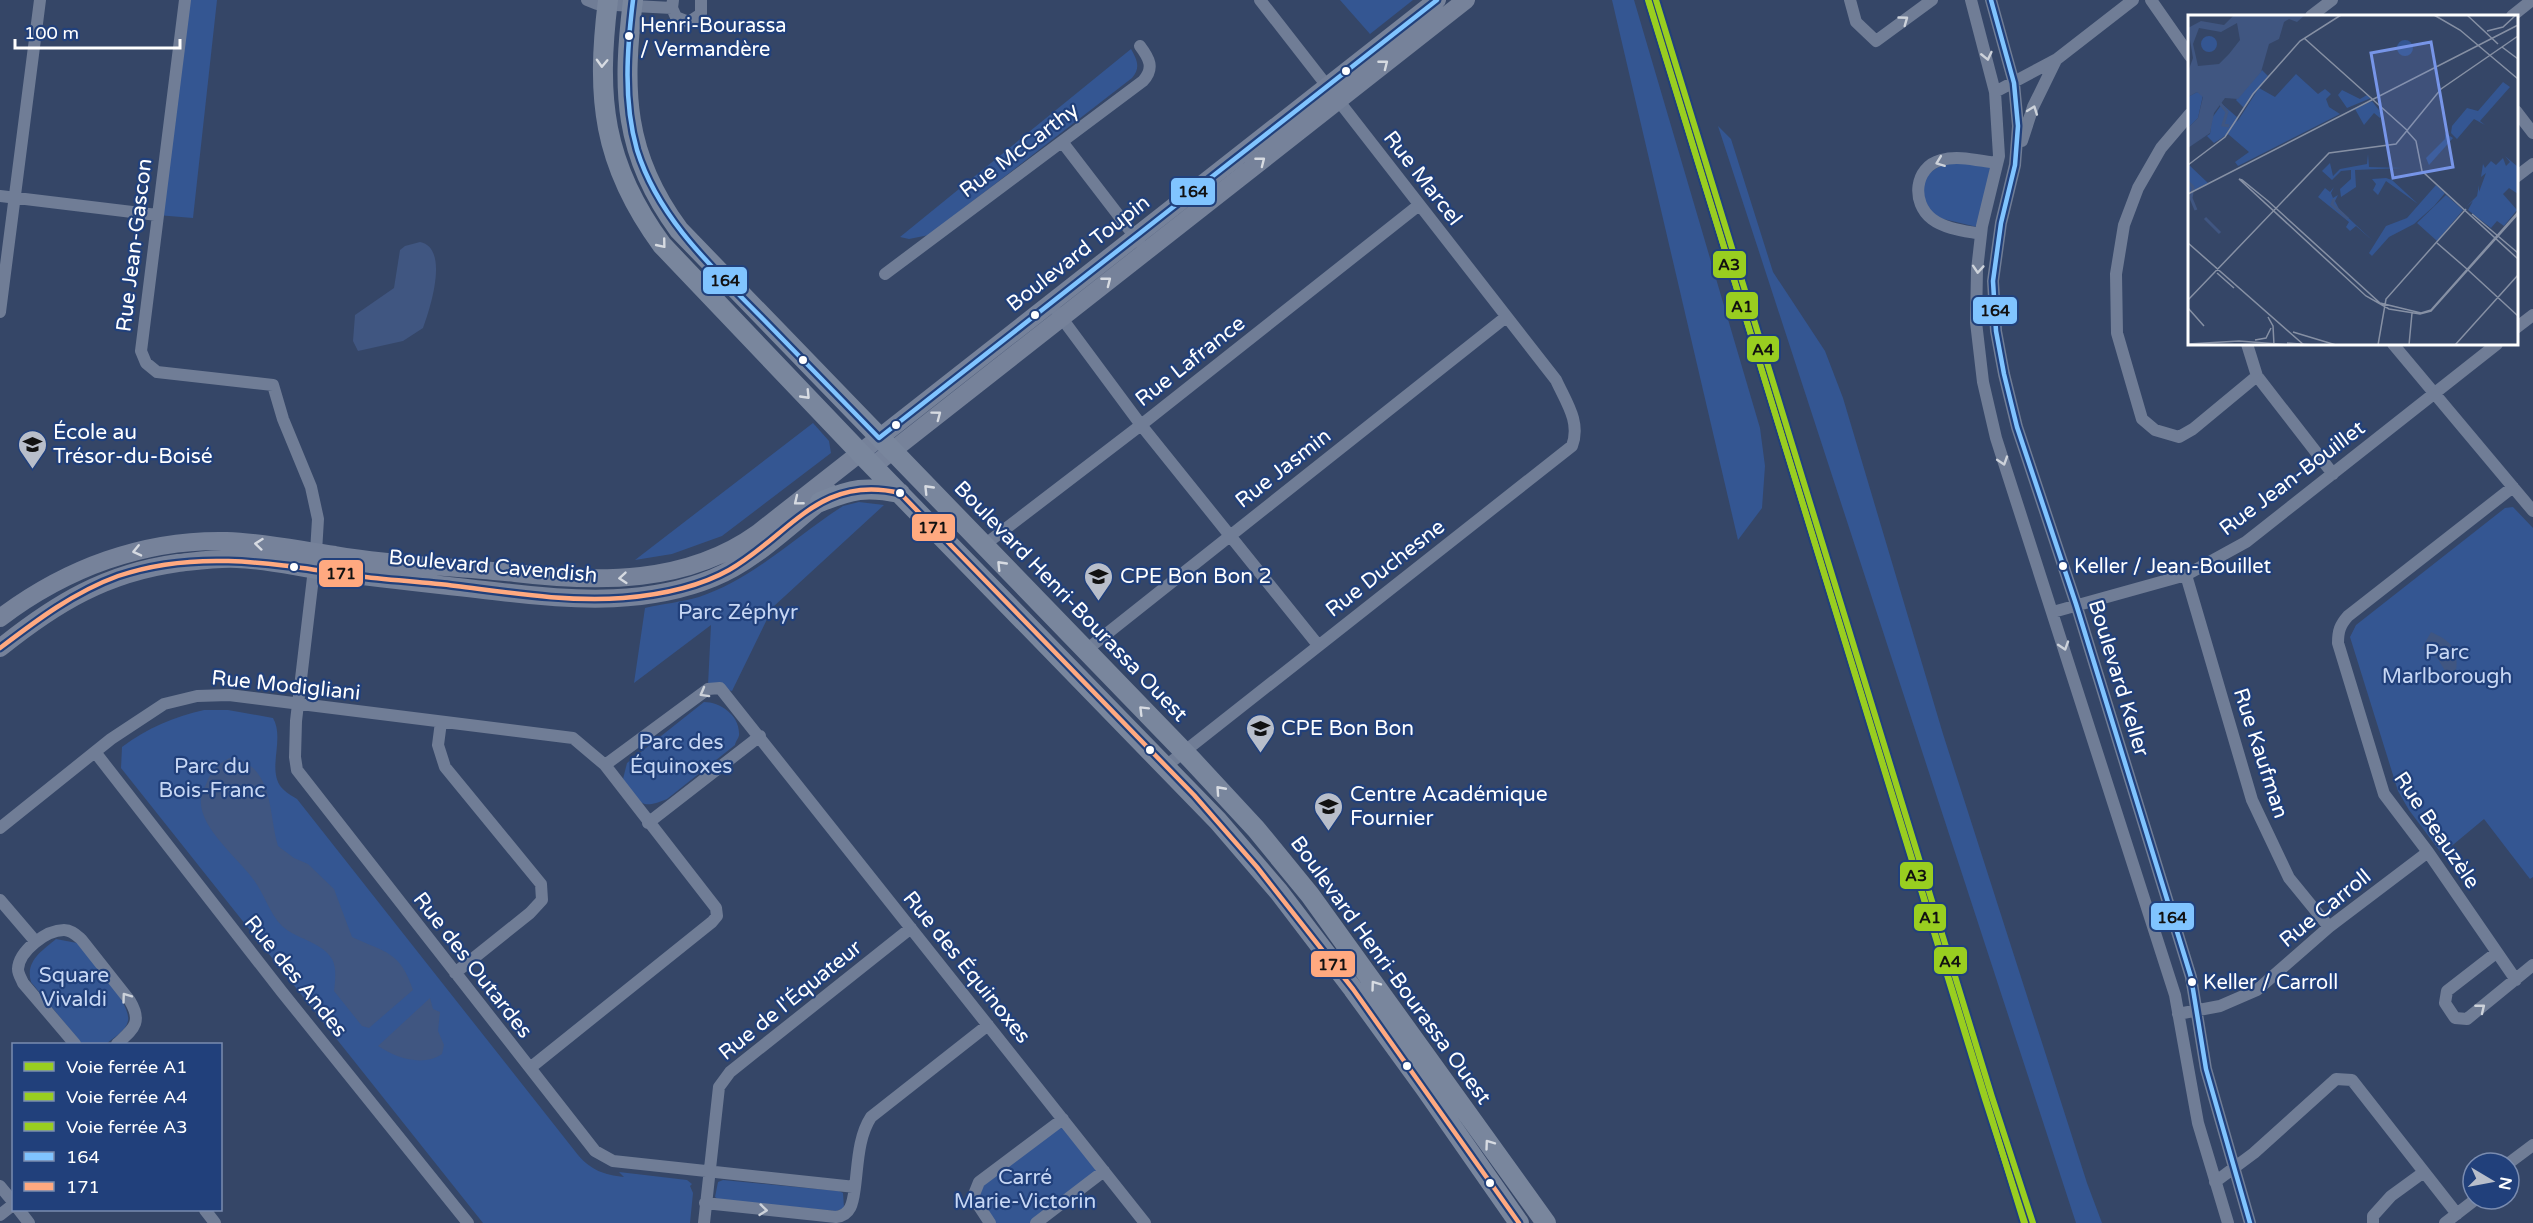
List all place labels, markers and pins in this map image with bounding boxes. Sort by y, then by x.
place label: Henri-Bourassa / Vermandère [640,14,787,62]
marker: Henri-Bourassa / Vermandère [623,30,635,42]
unlabelled marker [1340,65,1352,77]
unlabelled marker [1029,309,1041,321]
unlabelled marker [797,354,809,366]
unlabelled marker [890,419,902,431]
place label: École au Trésor-du-Boisé [53,420,213,469]
school or university icon: École au Trésor-du-Boisé [16,428,48,470]
unlabelled marker [894,487,906,499]
place label: Keller / Jean-Bouillet [2074,555,2271,579]
school or university icon: CPE Bon Bon 2 [1083,560,1115,602]
marker: Keller / Jean-Bouillet [2057,560,2069,572]
unlabelled marker [288,561,300,573]
place label: CPE Bon Bon 2 [1120,564,1272,589]
school or university icon: CPE Bon Bon [1244,712,1276,754]
place label: CPE Bon Bon [1281,716,1414,741]
unlabelled marker [1144,744,1156,756]
place label: Centre Académique Fournier [1350,782,1548,831]
school or university icon: Centre Académique Fournier [1313,790,1345,832]
place label: Keller / Carroll [2203,971,2338,995]
marker: Keller / Carroll [2186,976,2198,988]
unlabelled marker [1401,1060,1413,1072]
unlabelled marker [1484,1177,1496,1189]

